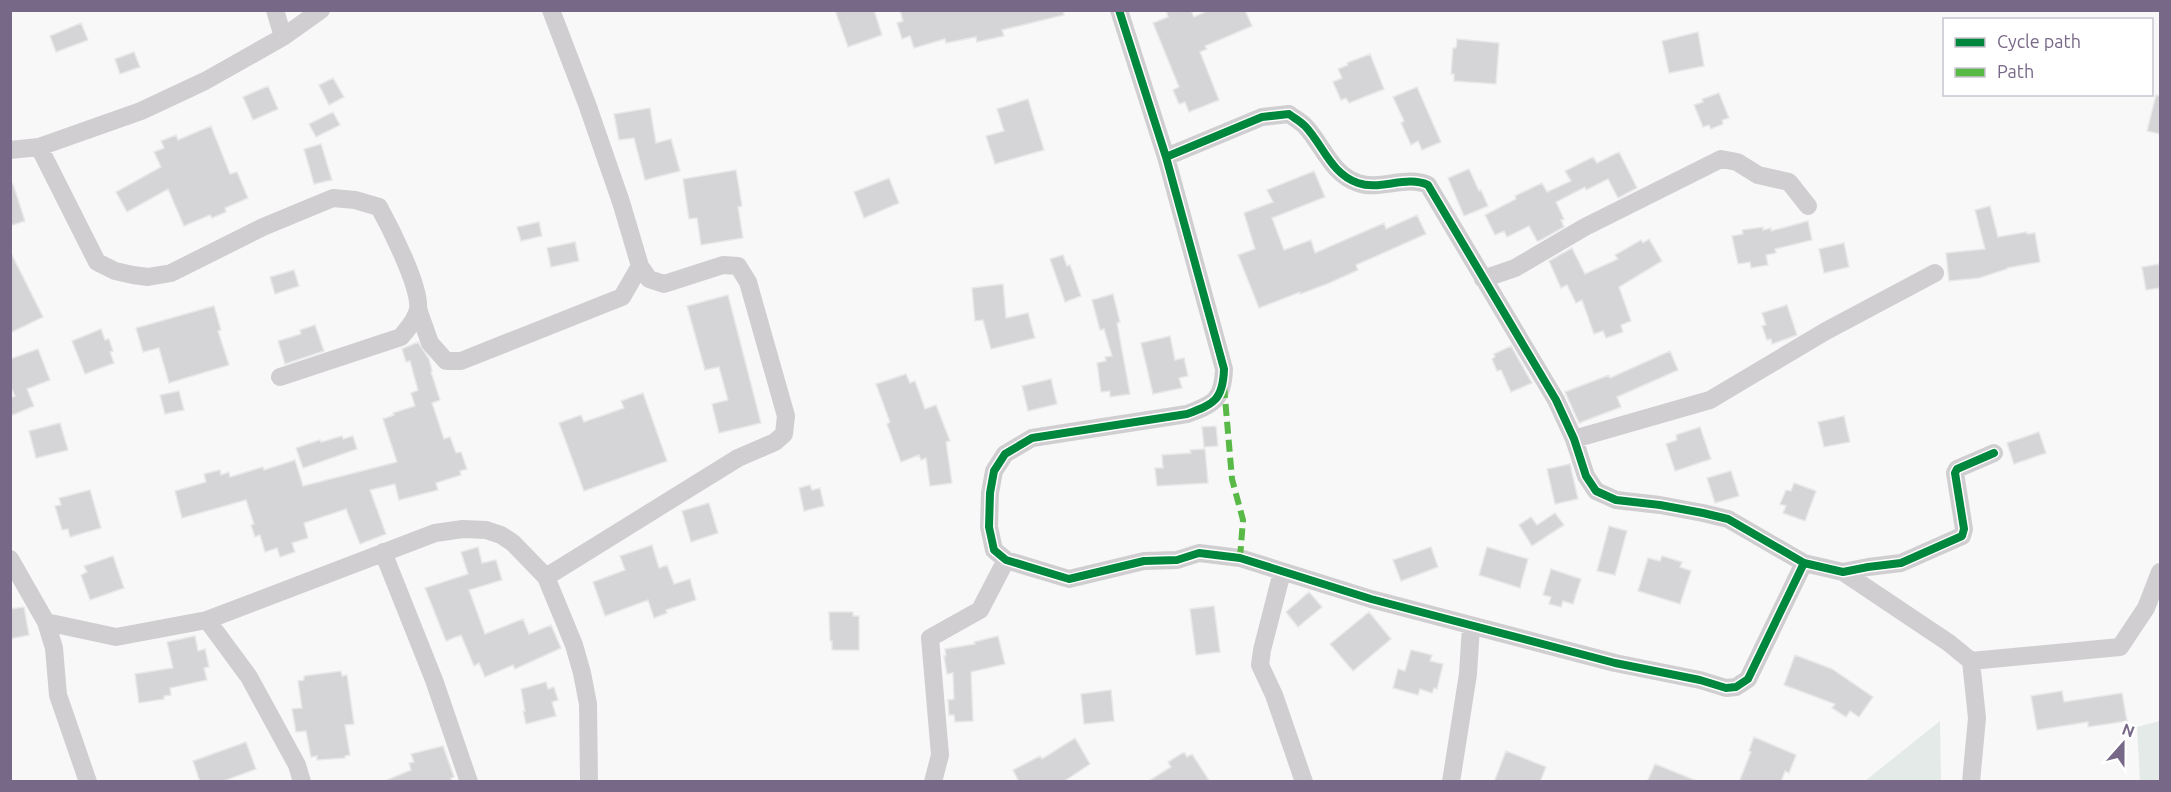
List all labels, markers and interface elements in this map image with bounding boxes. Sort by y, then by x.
legend [1943,18,2153,96]
text: Cycle path [1997,31,2081,51]
text: Path [1997,61,2034,81]
north arrow [2093,714,2153,774]
text: N [2120,719,2137,741]

